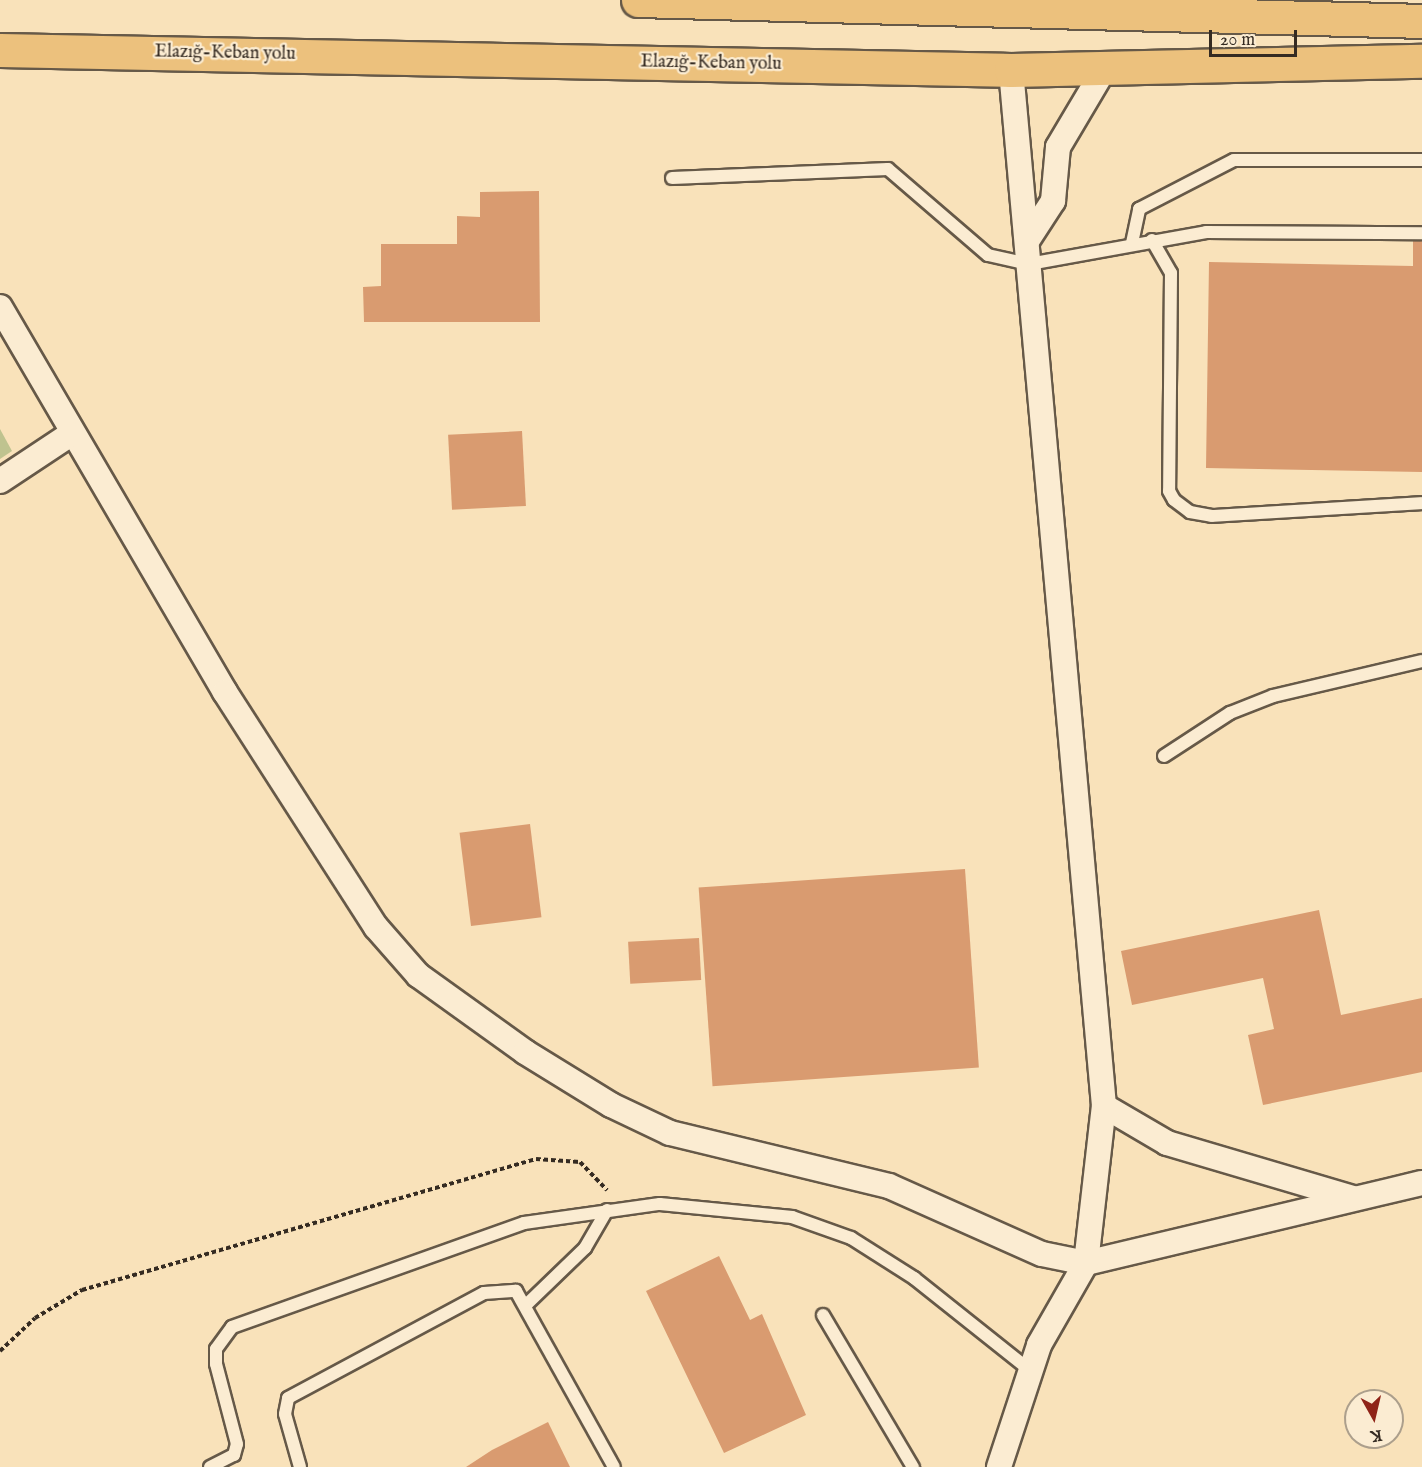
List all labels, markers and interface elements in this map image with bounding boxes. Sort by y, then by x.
scale bar [1212,18,1300,56]
text: 20 m [1220,29,1255,52]
street label: Elazığ-Keban yolu [154,42,296,66]
street label: Elazığ-Keban yolu [640,52,782,76]
north arrow [1344,1389,1404,1449]
text: K [1369,1424,1383,1446]

